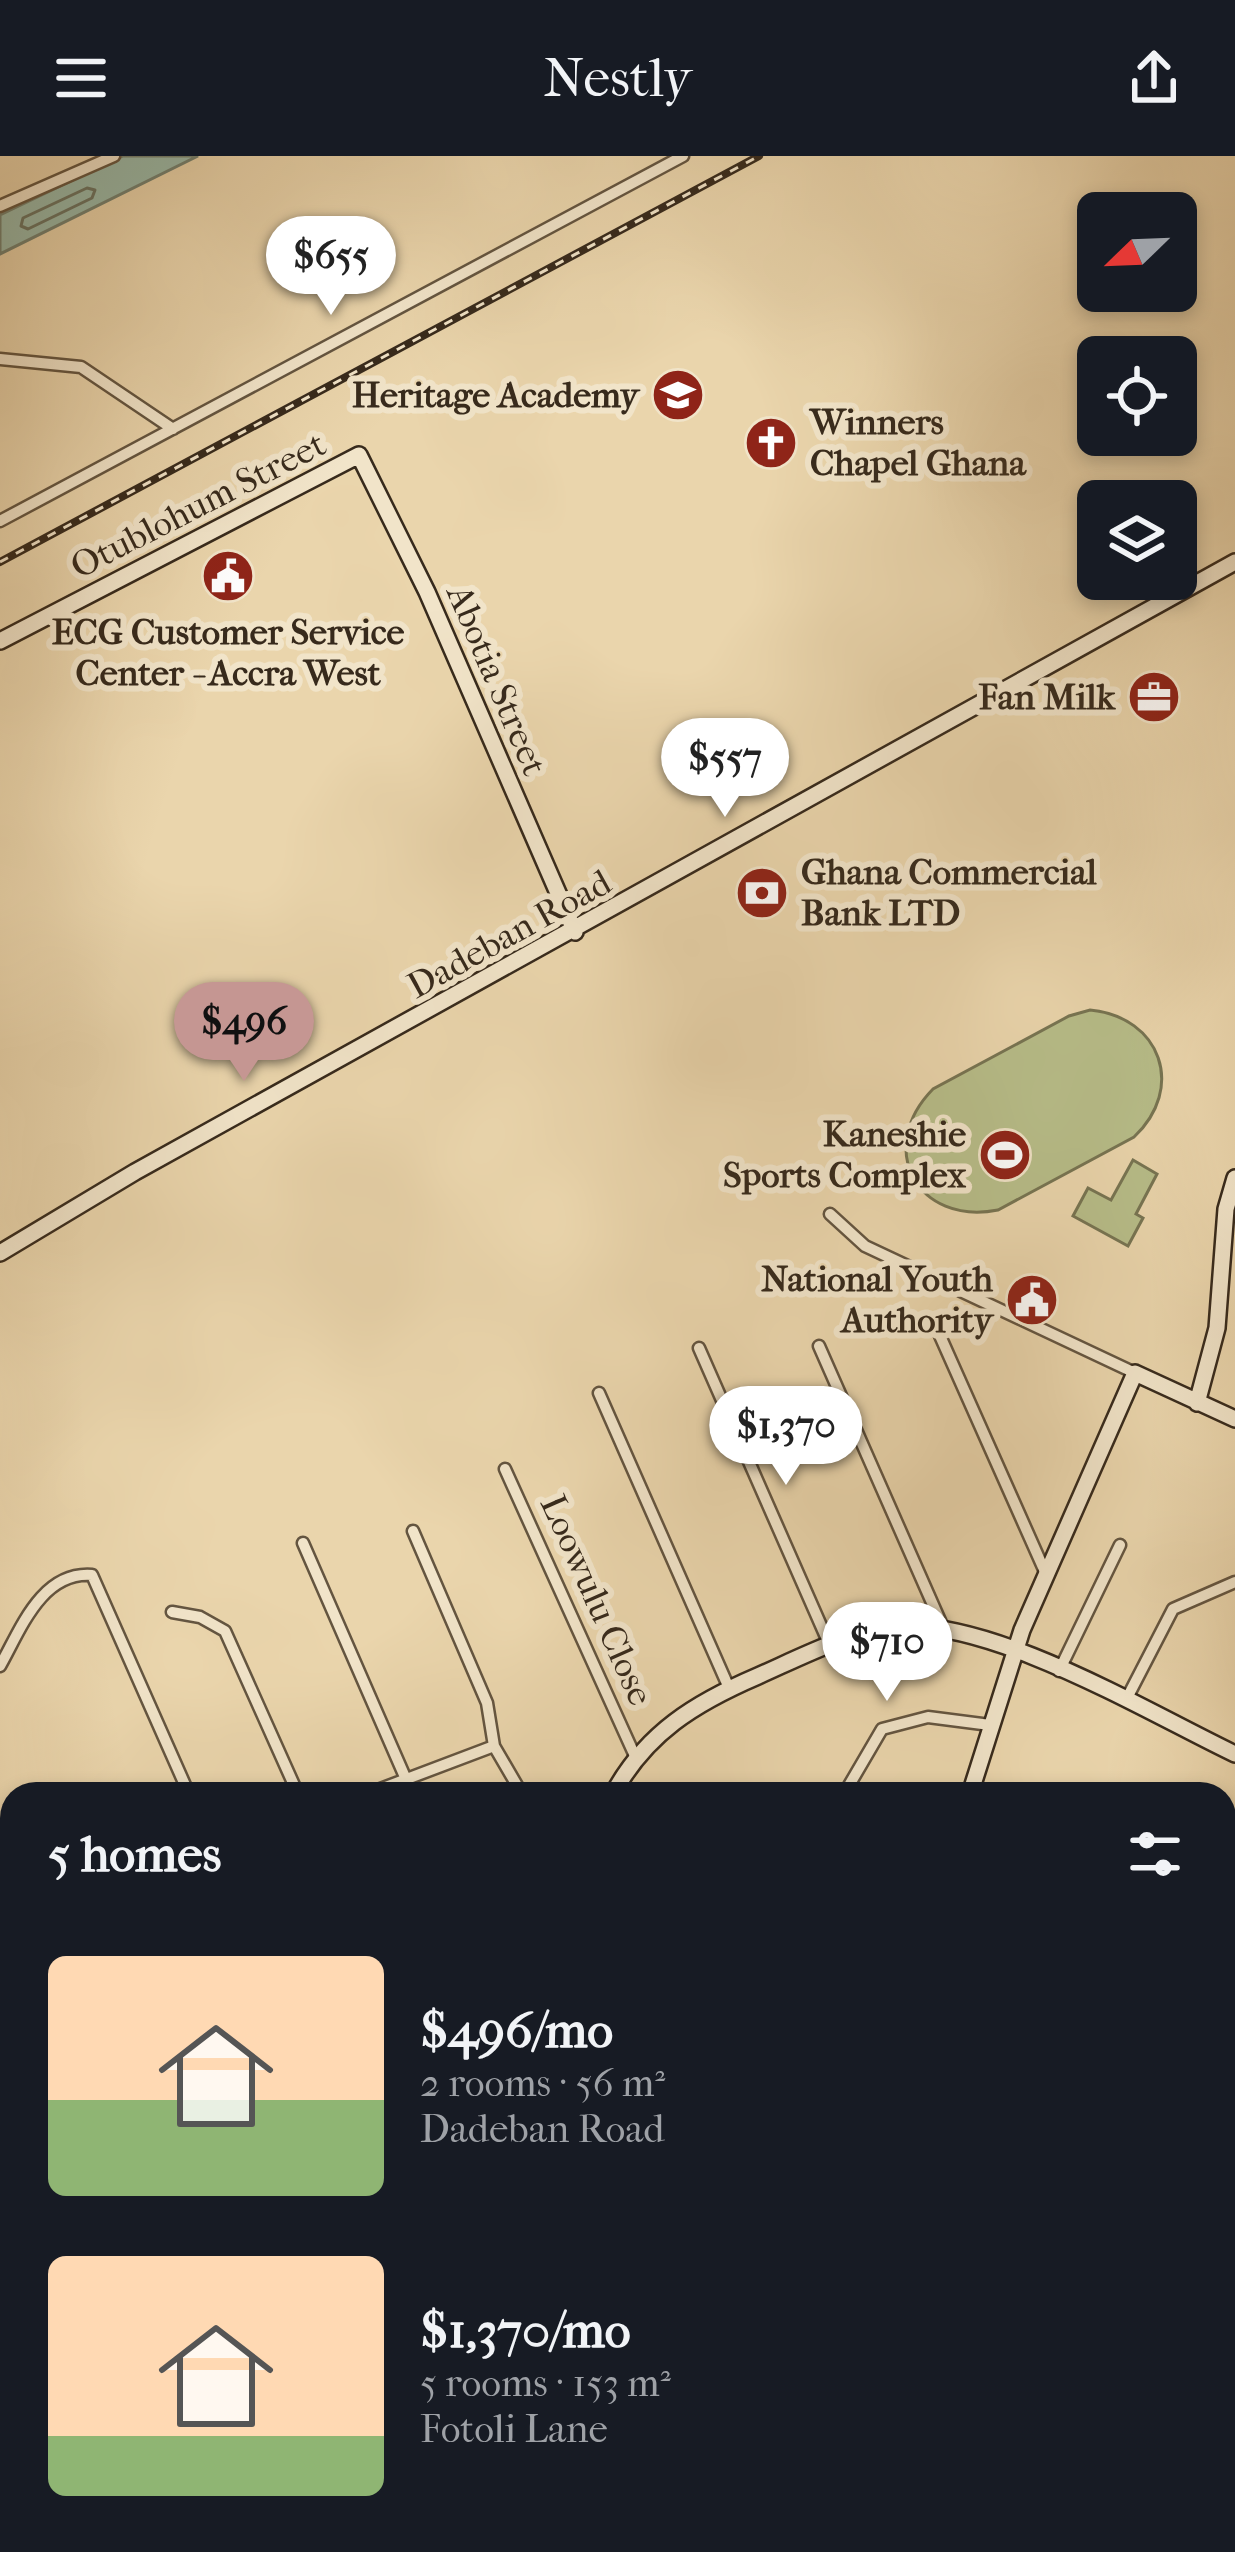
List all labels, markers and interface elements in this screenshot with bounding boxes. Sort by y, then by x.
icon: menu [48,45,114,111]
icon: share [1121,45,1187,111]
text: Nestly [543,47,692,110]
north arrow [1077,192,1197,312]
map controls [1077,192,1197,600]
pin: $655 [260,216,402,318]
text: $655 [293,232,369,278]
button: locate [1077,336,1197,456]
school or university icon: Heritage Academy [650,367,706,423]
place label: Heritage Academy [352,374,641,416]
place label: Winners Chapel Ghana [808,401,1027,484]
church icon: Winners Chapel Ghana [743,415,799,471]
street label: Otublohum Street [63,423,333,587]
button: layers [1077,480,1197,600]
public building icon: ECG Customer Service Center - Accra West [200,548,256,604]
street label: Abotia Street [437,576,556,782]
place label: ECG Customer Service Center - Accra West [52,611,405,694]
office icon: Fan Milk [1126,669,1182,725]
place label: Fan Milk [979,676,1116,718]
pin: $557 [654,718,796,820]
text: $557 [688,734,762,780]
place label: Ghana Commercial Bank LTD [801,851,1097,934]
street label: Dadeban Road [400,861,618,1007]
bank icon: Ghana Commercial Bank LTD [734,865,790,921]
pin: $496 [173,982,315,1084]
text: $496 [201,998,287,1044]
place label: Kaneshie Sports Complex [723,1113,966,1196]
sports icon: Kaneshie Sports Complex [977,1127,1033,1183]
place label: National Youth Authority [761,1258,995,1341]
public building icon: National Youth Authority [1004,1272,1060,1328]
pin: $1,370 [688,1386,884,1488]
text: $1,370 [736,1402,836,1448]
street label: Loowulu Close [532,1488,662,1712]
pin: $710 [816,1602,958,1704]
text: $710 [849,1618,925,1664]
icon: filters [1122,1821,1188,1887]
text: 5 homes [48,1824,221,1884]
text: $496/mo [420,2000,613,2060]
icon: home [144,2004,288,2148]
text: 2 rooms · 56 m² [420,2060,665,2106]
text: Dadeban Road [420,2106,665,2152]
text: $1,370/mo [420,2300,631,2360]
icon: home [144,2304,288,2448]
text: 5 rooms · 153 m² [420,2360,671,2406]
text: Fotoli Lane [420,2406,608,2452]

